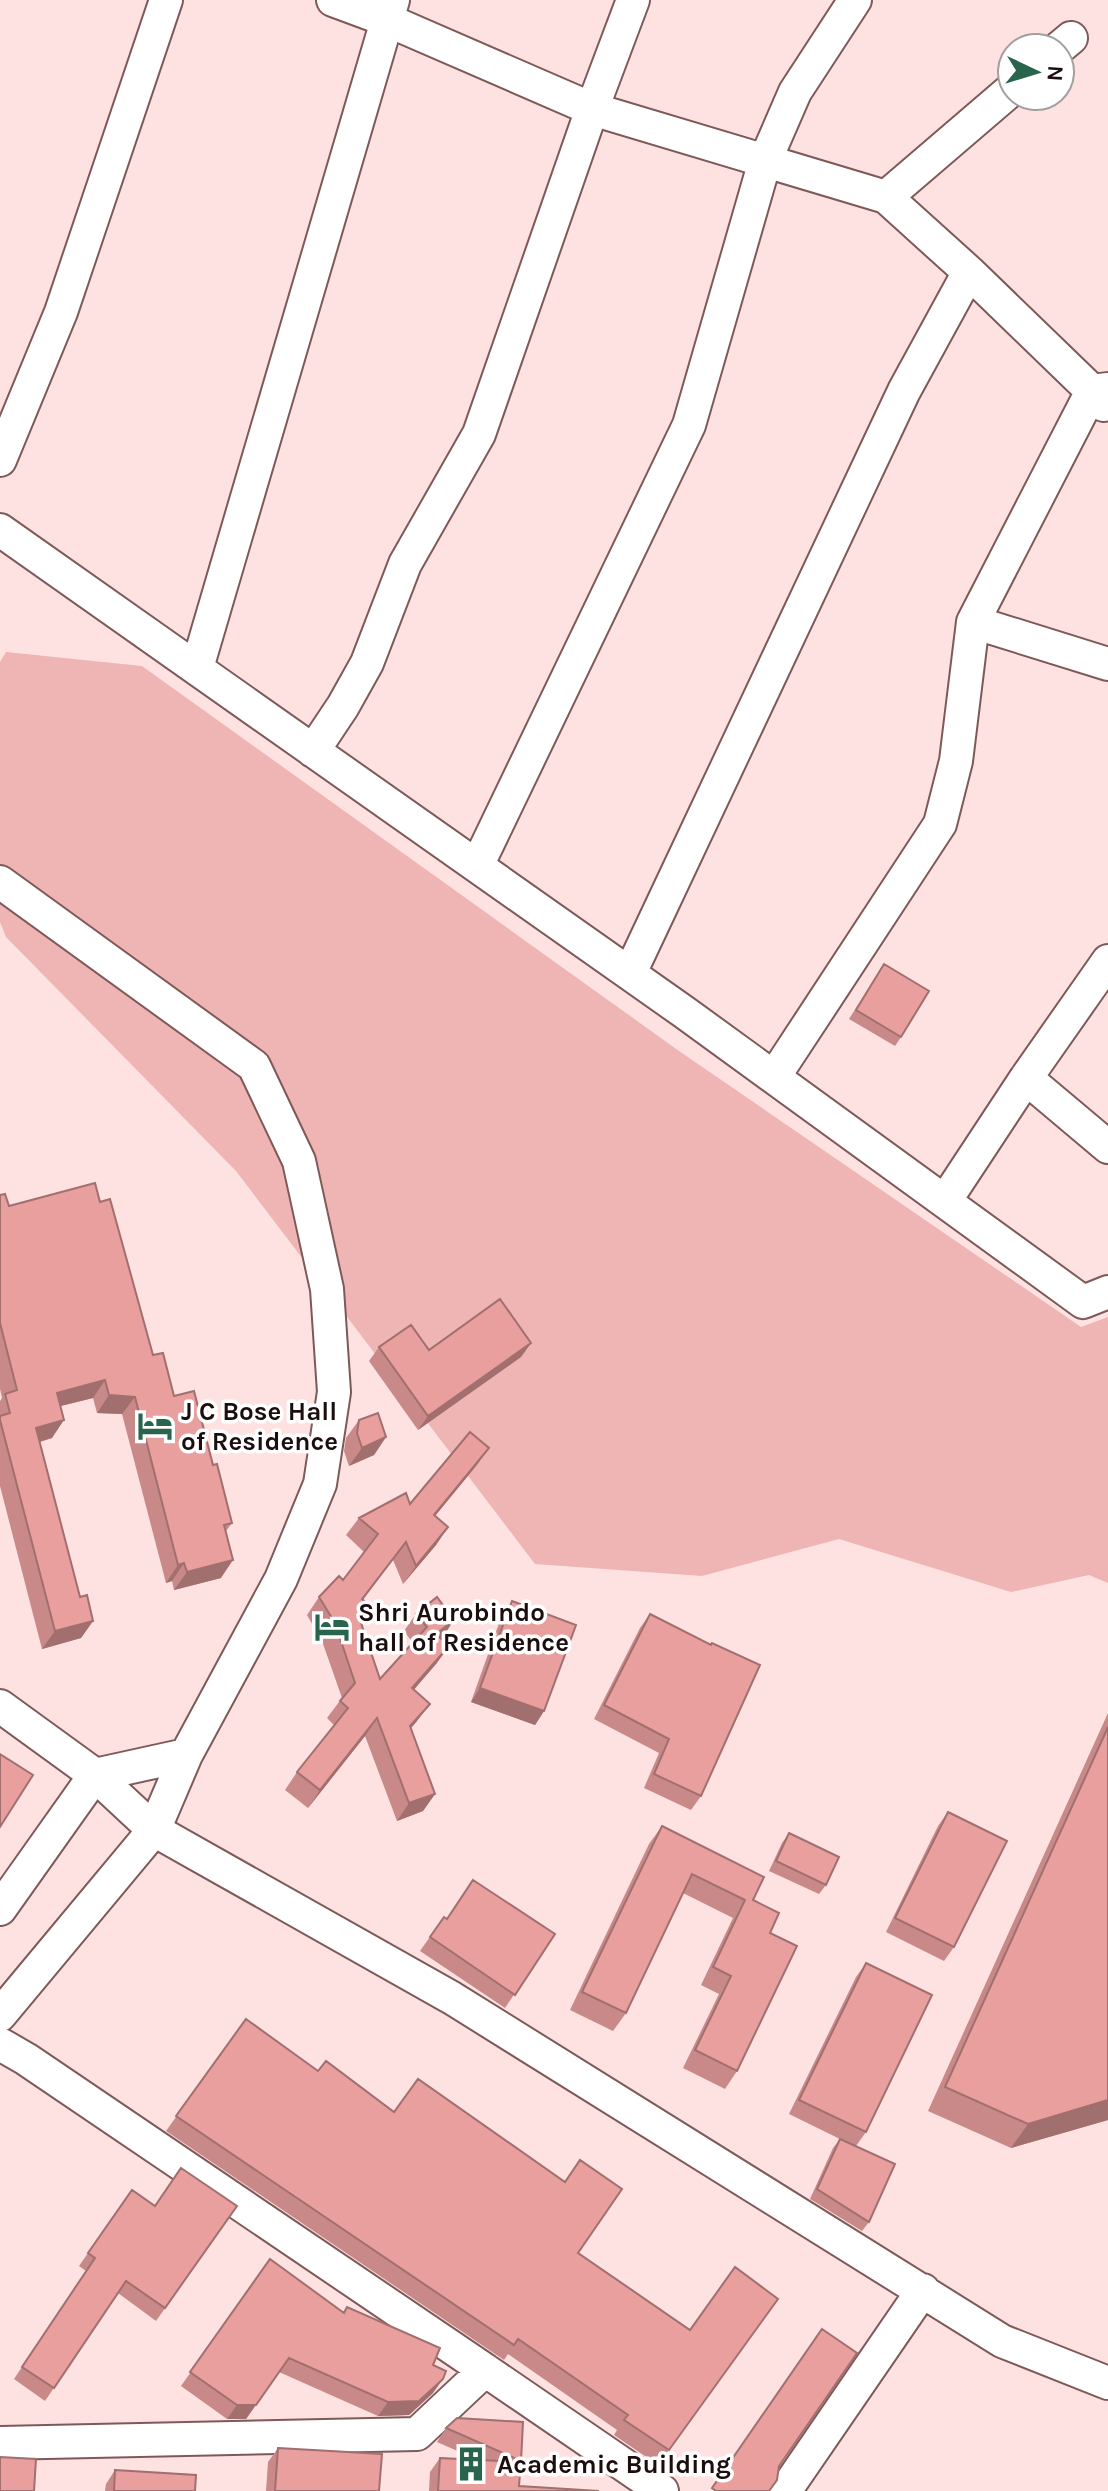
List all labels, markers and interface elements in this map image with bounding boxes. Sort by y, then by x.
north arrow [996,32,1076,112]
text: N [1041,65,1068,82]
place label: J C Bose Hall of Residence [181,1396,338,1457]
hotel icon: J C Bose Hall of Residence [136,1407,174,1445]
place label: Shri Aurobindo hall of Residence [358,1597,569,1658]
hotel icon: Shri Aurobindo hall of Residence [313,1608,351,1646]
building icon: Academic Building [452,2445,490,2483]
place label: Academic Building [497,2449,731,2480]

